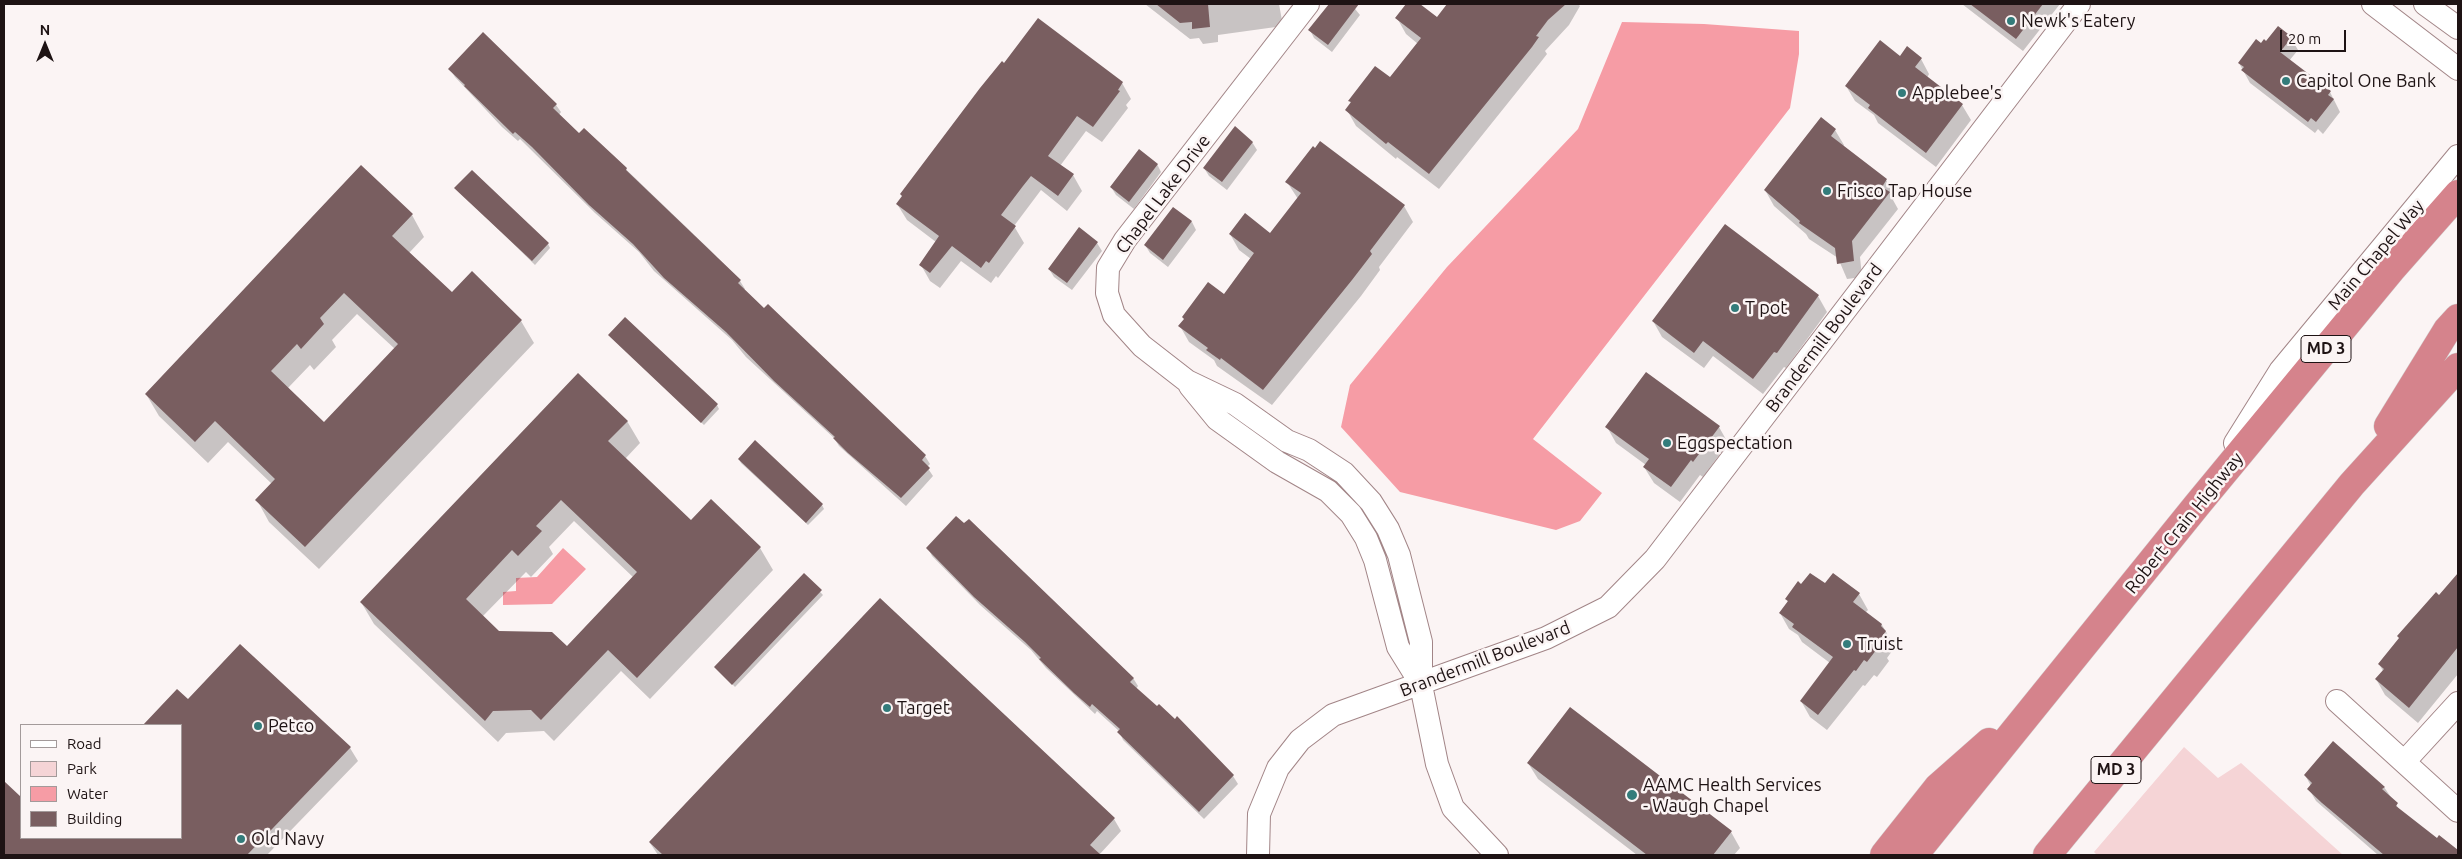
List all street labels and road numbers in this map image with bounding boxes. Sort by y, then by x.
street label: Chapel Lake Drive [1111,130,1215,258]
street label: Main Chapel Way [2323,195,2429,315]
street label: Brandermill Boulevard [1761,259,1887,417]
road number: MD 3 [2301,336,2351,362]
street label: Robert Crain Highway [2120,448,2248,598]
street label: Brandermill Boulevard [1397,617,1573,701]
road number: MD 3 [2091,756,2141,784]

